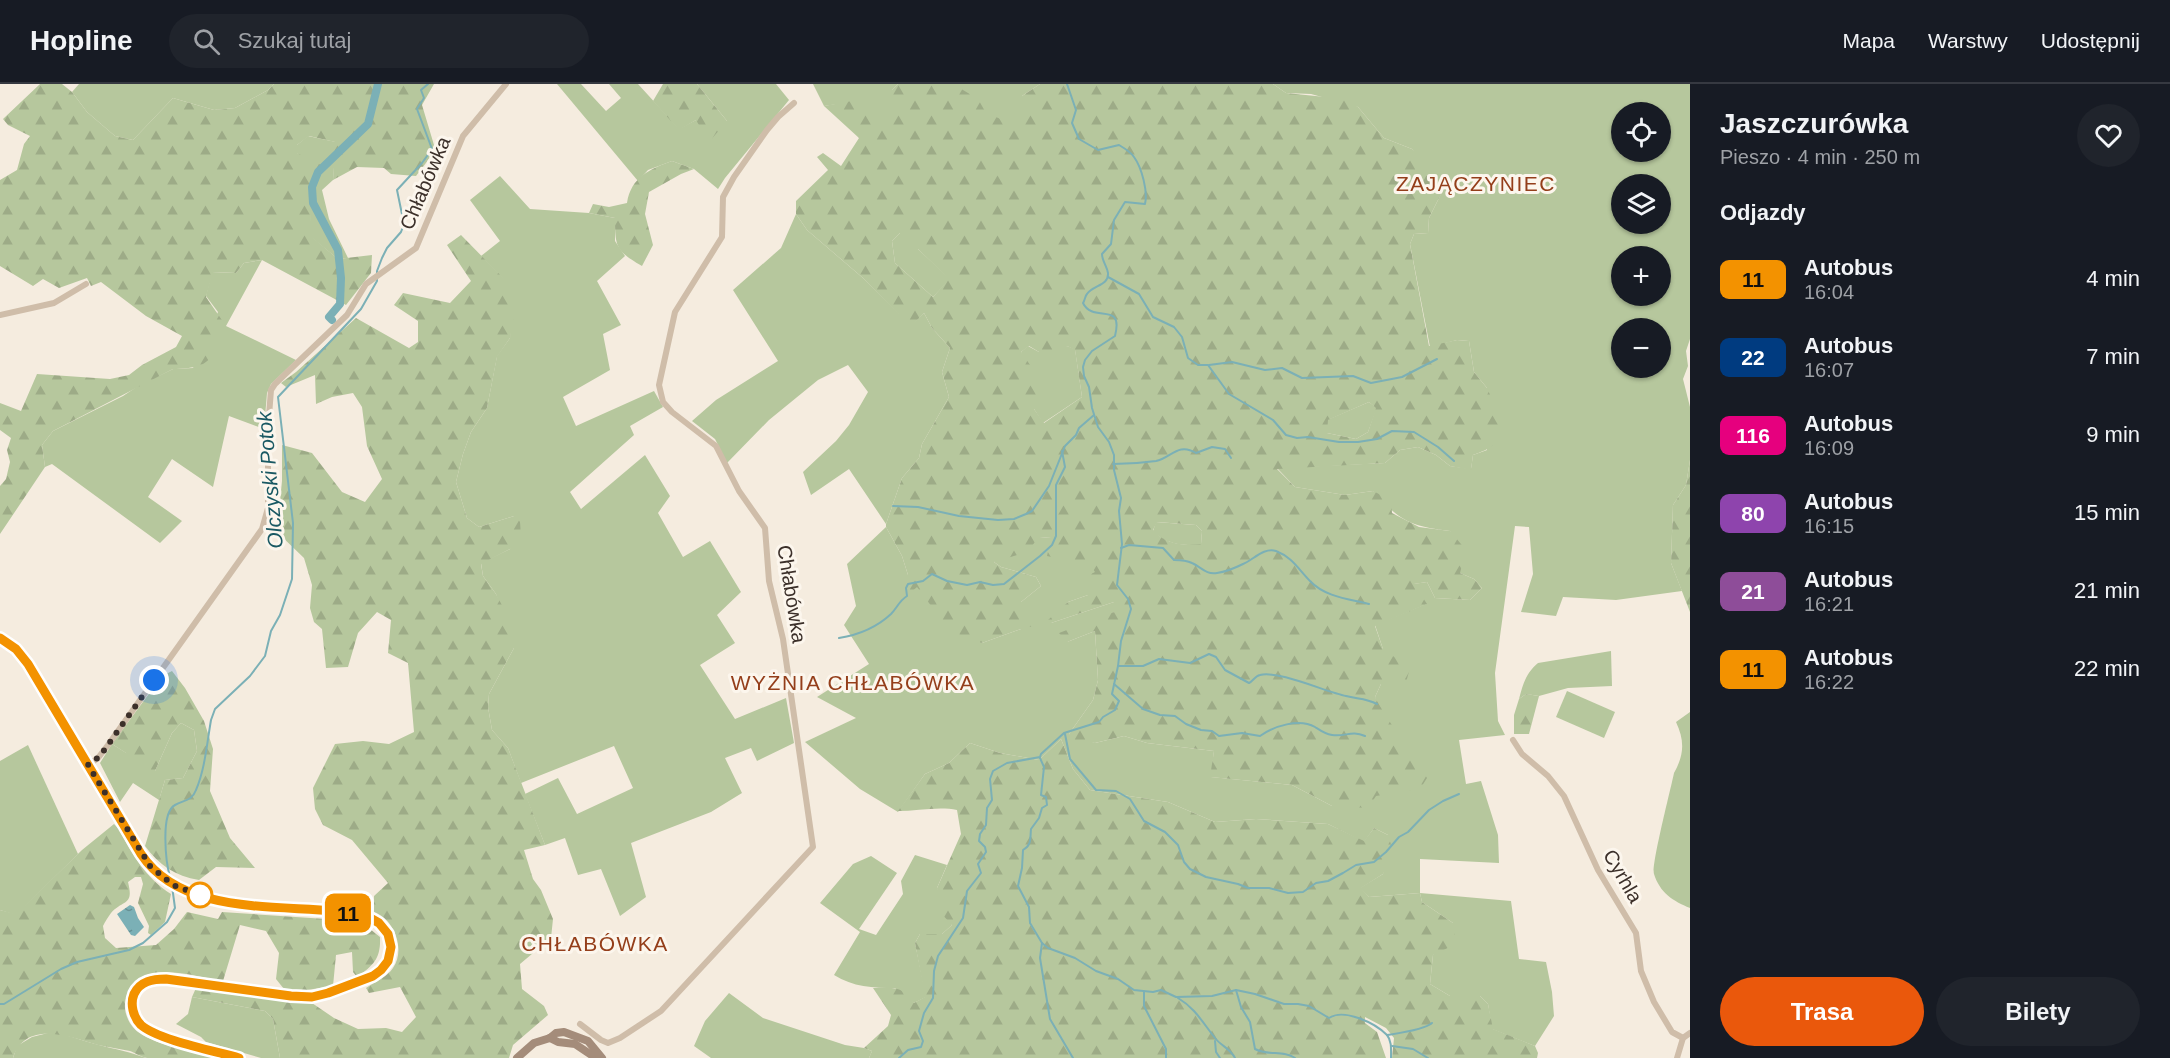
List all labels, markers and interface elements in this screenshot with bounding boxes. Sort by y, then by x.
search box [169,14,589,68]
text: Hopline [30,25,133,56]
icon: search [190,25,223,58]
text: Szukaj tutaj [238,28,351,53]
text: Mapa [1843,29,1895,52]
text: Warstwy [1928,29,2008,52]
text: Udostępnij [2041,29,2140,52]
map controls [1611,102,1671,378]
button: locate [1611,102,1671,162]
button: heart [2077,104,2140,167]
text: Jaszczurówka [1720,108,1908,139]
street label: Chłabówka [396,132,455,233]
text: Pieszo · 4 min · 250 m [1720,146,1920,168]
district label: ZAJĄCZYNIEC [1396,172,1556,195]
button: layers [1611,174,1671,234]
text: Odjazdy [1720,200,1806,225]
button: + [1611,246,1671,306]
text: Autobus [1804,255,1893,280]
text: 4 min [2086,266,2140,291]
text: 11 [1742,268,1764,291]
text: 16:04 [1804,281,1854,303]
button: − [1611,318,1671,378]
text: Autobus [1804,333,1893,358]
text: 7 min [2086,344,2140,369]
text: 22 [1741,346,1765,369]
text: 16:07 [1804,359,1854,381]
water label: Olczyski Potok [252,409,287,550]
text: Autobus [1804,411,1893,436]
text: 9 min [2086,422,2140,447]
text: 116 [1736,424,1770,447]
text: 16:09 [1804,437,1854,459]
text: Autobus [1804,489,1893,514]
text: 15 min [2074,500,2140,525]
text: 80 [1741,502,1765,525]
text: 16:15 [1804,515,1854,537]
street label: Chłabówka [773,543,811,645]
text: Autobus [1804,567,1893,592]
text: 21 min [2074,578,2140,603]
text: 21 [1741,580,1765,603]
text: 16:21 [1804,593,1854,615]
text: Autobus [1804,645,1893,670]
text: 22 min [2074,656,2140,681]
text: 11 [1742,658,1764,681]
your location [139,665,169,695]
district label: WYŻNIA CHŁABÓWKA [731,671,975,694]
text: 16:22 [1804,671,1854,693]
street label: Cyrhla [1599,845,1647,907]
unlabelled marker [187,882,213,908]
line badge: 11 [321,894,375,932]
text: 11 [337,902,359,925]
district label: CHŁABÓWKA [521,932,669,955]
button: Trasa [1720,977,1924,1046]
button: Bilety [1936,977,2140,1046]

